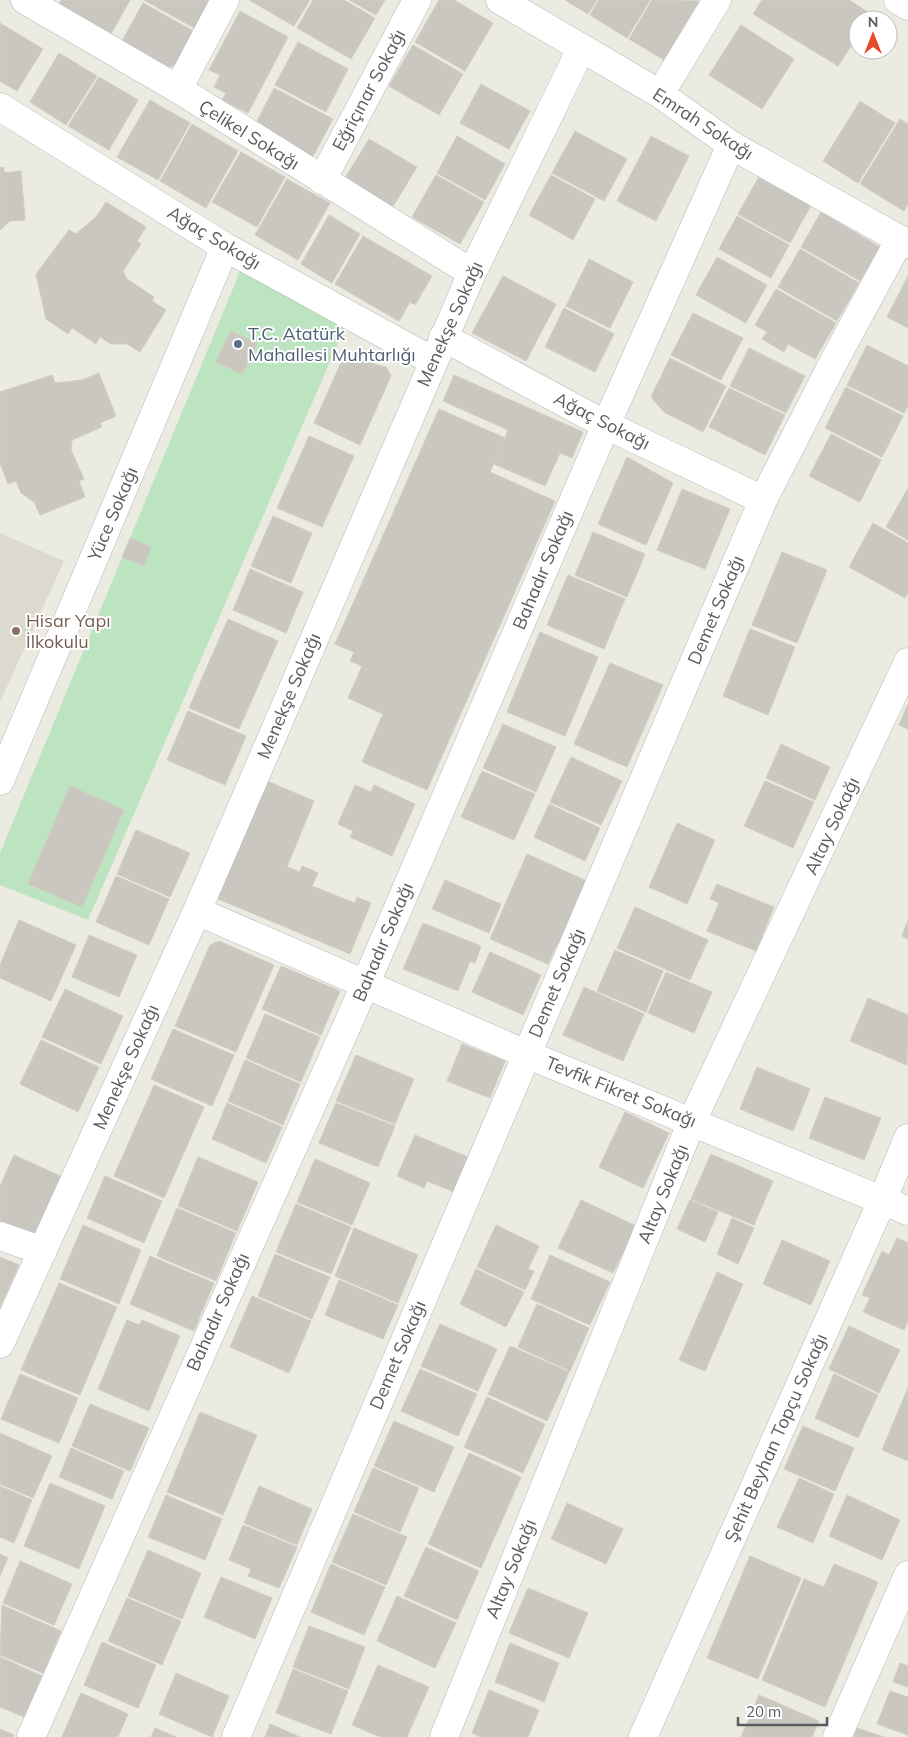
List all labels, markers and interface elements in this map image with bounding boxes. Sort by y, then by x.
north arrow [848,10,898,60]
text: N [868,13,878,31]
street label: Eğriçınar Sokağı [327,25,410,155]
street label: Emrah Sokağı [649,82,758,165]
street label: Çelikel Sokağı [195,94,304,175]
street label: Ağaç Sokağı [163,201,265,274]
street label: Menekşe Sokağı [412,258,487,390]
place label: T.C. Atatürk Mahallesi Muhtarlığı [248,322,416,366]
marker: T.C. Atatürk Mahallesi Muhtarlığı [232,338,244,350]
street label: Ağaç Sokağı [550,386,654,455]
street label: Yüce Sokağı [82,463,143,565]
street label: Bahadır Sokağı [507,507,578,633]
street label: Demet Sokağı [682,552,749,668]
place label: Hisar Yapı İlkokulu [26,609,110,653]
marker: Hisar Yapı İlkokulu [10,625,22,637]
street label: Menekşe Sokağı [252,629,325,762]
street label: Altay Sokağı [799,773,864,878]
street label: Bahadır Sokağı [347,879,418,1005]
street label: Demet Sokağı [523,925,590,1041]
street label: Menekşe Sokağı [88,1001,163,1133]
street label: Tevfik Fikret Sokağı [542,1051,700,1132]
street label: Altay Sokağı [632,1141,693,1247]
street label: Bahadır Sokağı [181,1249,254,1375]
street label: Demet Sokağı [364,1297,431,1413]
street label: Şehit Beyhan Topçu Sokağı [719,1330,832,1546]
street label: Altay Sokağı [480,1516,541,1622]
scale bar [738,1694,827,1726]
text: 20 m [746,1702,781,1721]

